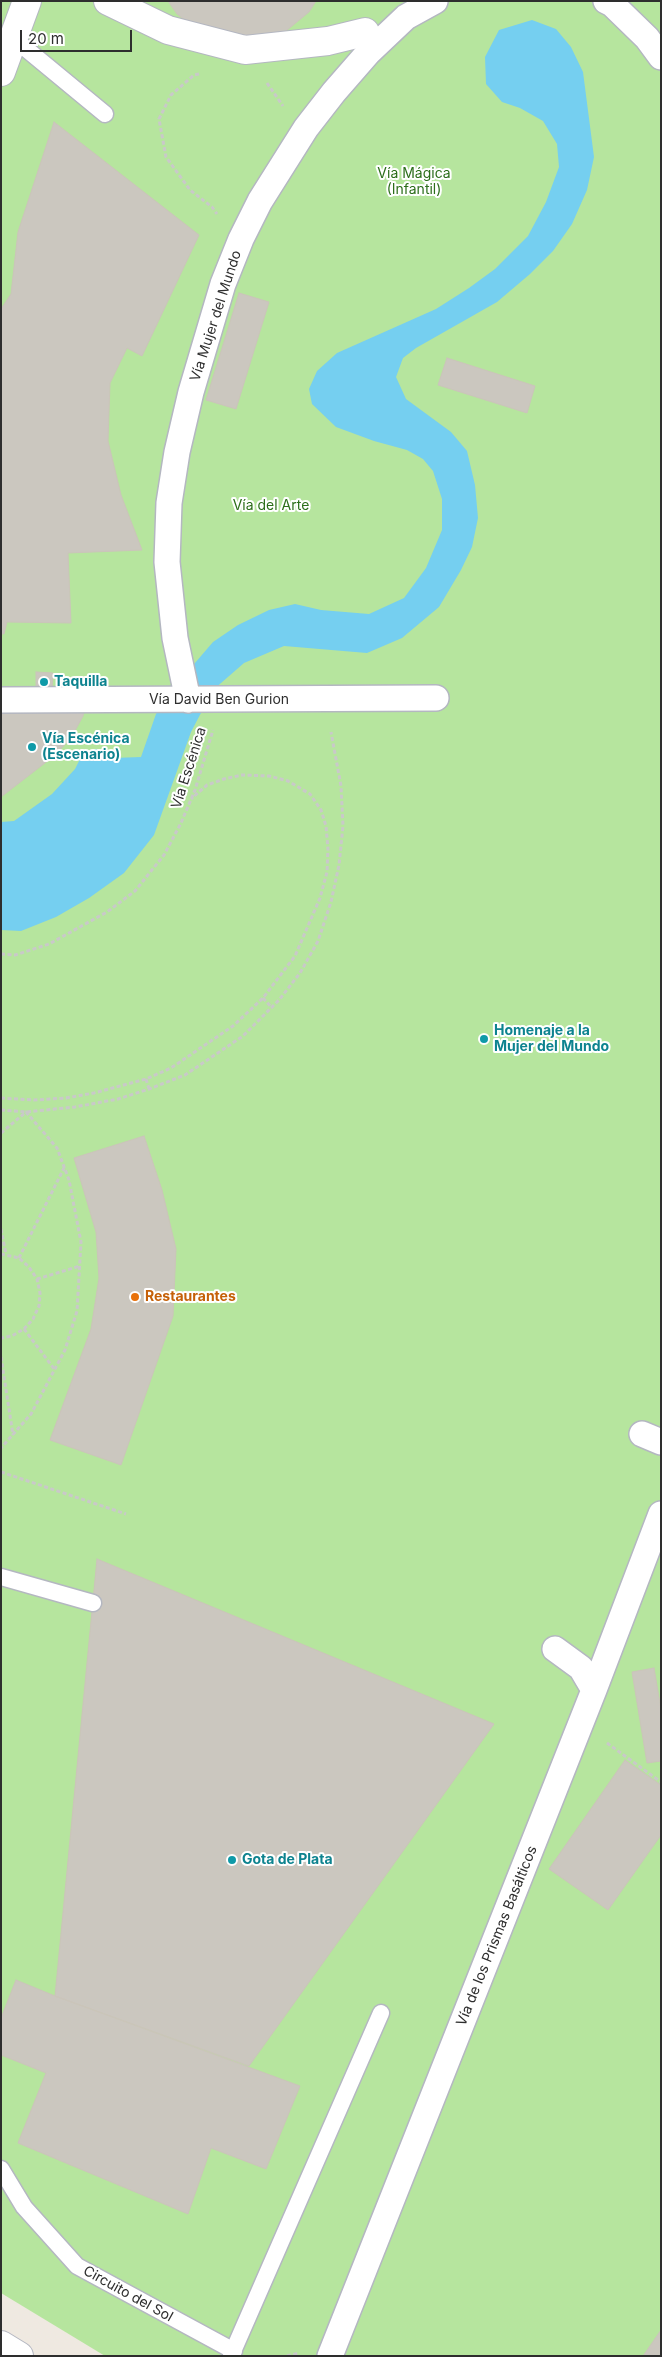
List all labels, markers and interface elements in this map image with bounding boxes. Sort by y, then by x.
scale bar [22,20,135,52]
text: 20 m [28,29,64,48]
park label: Vía Mágica (Infantil) [377,166,451,198]
street label: Vía Mujer del Mundo [187,248,245,384]
park label: Vía del Arte [233,498,309,514]
place label: Taquilla [54,674,107,690]
marker: Taquilla [38,676,50,688]
street label: Vía David Ben Gurion [149,692,289,708]
street label: Vía Escénica [168,725,210,811]
place label: Vía Escénica (Escenario) [42,731,130,764]
marker: Vía Escénica (Escenario) [26,741,38,753]
place label: Homenaje a la Mujer del Mundo [494,1023,609,1056]
marker: Homenaje a la Mujer del Mundo [478,1033,490,1045]
place label: Restaurantes [145,1289,236,1305]
marker: Restaurantes [129,1291,141,1303]
street label: Vía de los Prismas Basálticos [453,1843,541,2029]
place label: Gota de Plata [242,1852,333,1868]
marker: Gota de Plata [226,1854,238,1866]
street label: Circuito del Sol [80,2262,176,2326]

